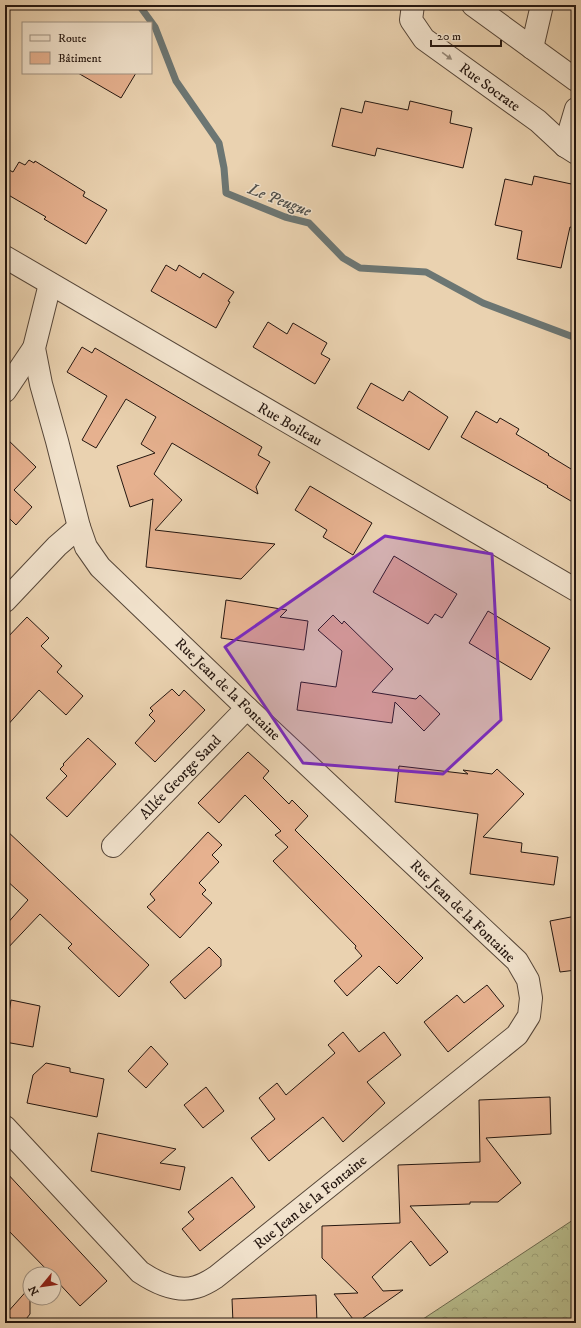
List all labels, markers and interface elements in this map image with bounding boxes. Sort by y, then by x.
legend [22,22,152,74]
scale bar [431,22,501,48]
text: 20 m [437,29,461,44]
text: Route [58,31,86,46]
text: Bâtiment [58,51,102,66]
one-way arrow [442,52,453,60]
street label: Rue Socrate [455,59,524,116]
water label: Le Peugue [244,178,314,221]
street label: Rue Boileau [254,398,326,451]
street label: Rue Jean de la Fontaine [171,634,285,745]
street label: Allée George Sand [135,731,226,823]
street label: Rue Jean de la Fontaine [406,856,520,967]
street label: Rue Jean de la Fontaine [250,1151,371,1254]
north arrow [22,1266,62,1306]
text: N [26,1283,42,1298]

